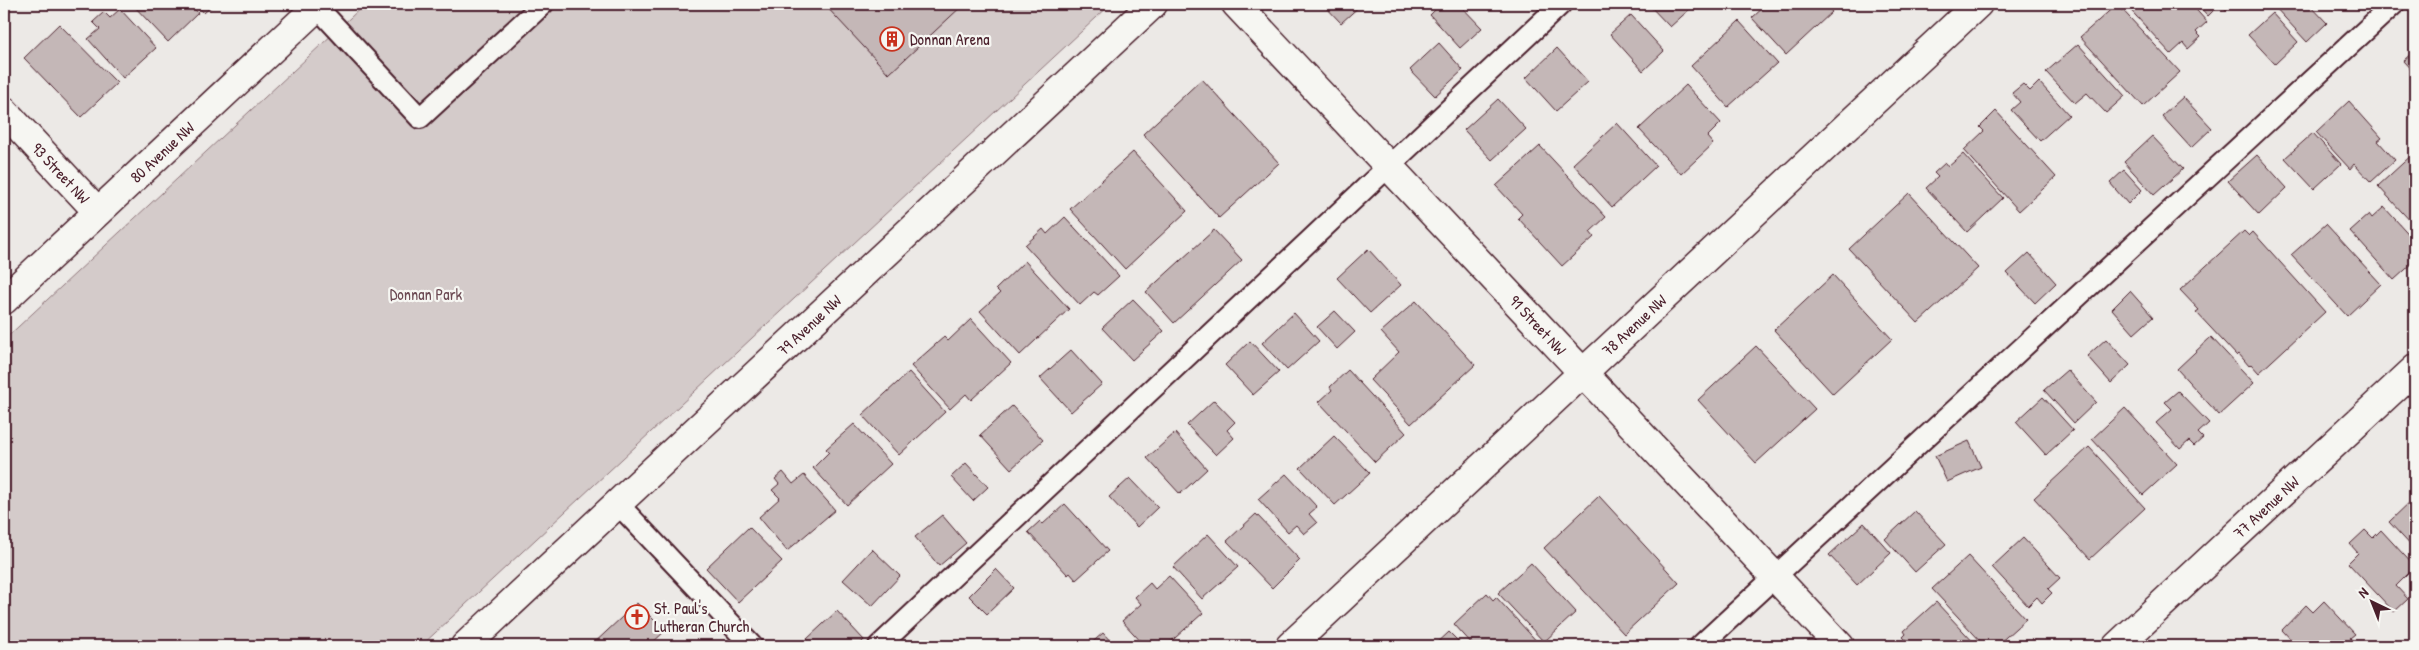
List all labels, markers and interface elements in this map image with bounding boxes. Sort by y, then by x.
building icon: Donnan Arena [879,26,905,52]
place label: Donnan Arena [910,28,990,50]
street label: 80 Avenue NW [125,116,199,187]
street label: 93 Street NW [27,138,95,208]
park label: Donnan Park [390,283,463,305]
street label: 78 Avenue NW [1597,289,1671,361]
street label: 79 Avenue NW [772,290,846,360]
street label: 91 Street NW [1504,290,1572,360]
street label: 77 Avenue NW [2228,471,2304,543]
north arrow [2346,578,2396,628]
text: N [2354,582,2372,602]
place label: St. Paul's Lutheran Church [654,597,750,637]
church icon: St. Paul's Lutheran Church [624,604,650,630]

